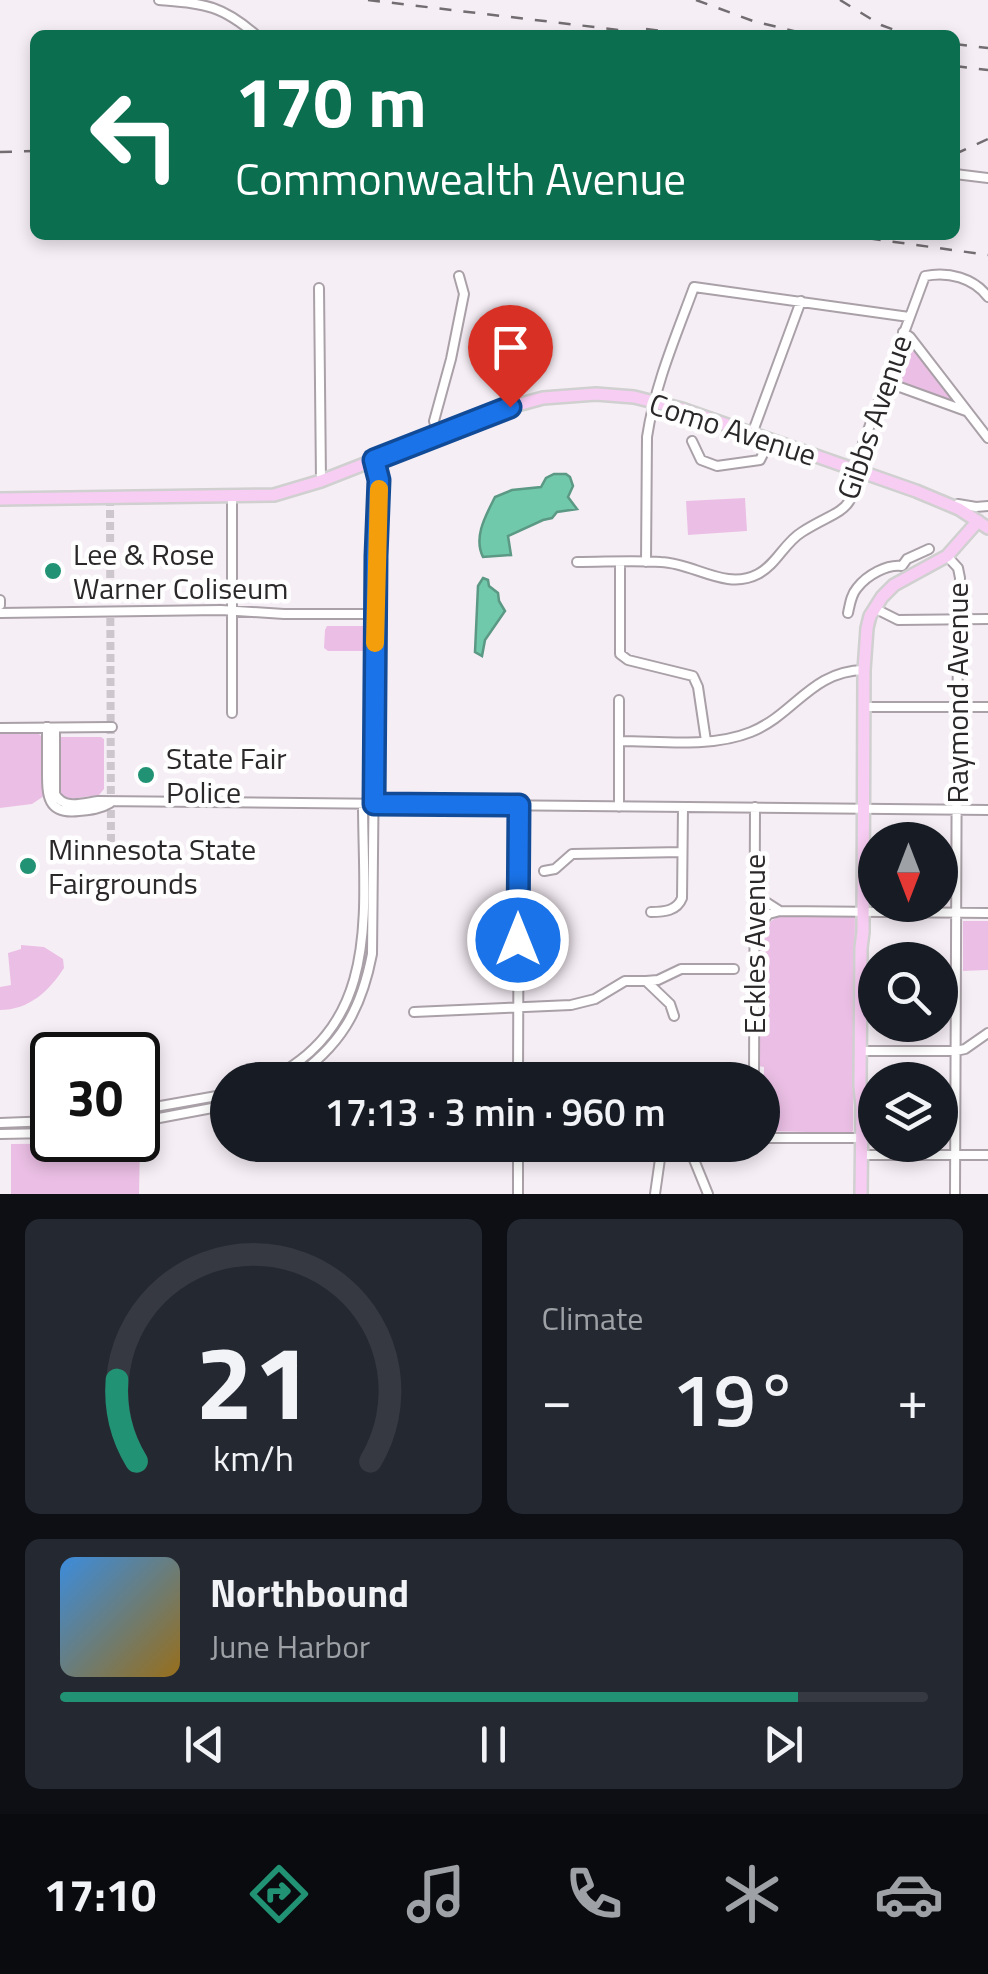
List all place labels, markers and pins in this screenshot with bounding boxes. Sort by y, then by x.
pin [468,305,553,408]
place label: Lee & Rose Warner Coliseum [73,531,288,611]
marker: Lee & Rose Warner Coliseum [42,560,64,582]
place label: State Fair Police [166,735,287,815]
marker: State Fair Police [135,764,157,786]
place label: Minnesota State Fairgrounds [48,826,256,906]
marker: Minnesota State Fairgrounds [17,855,39,877]

